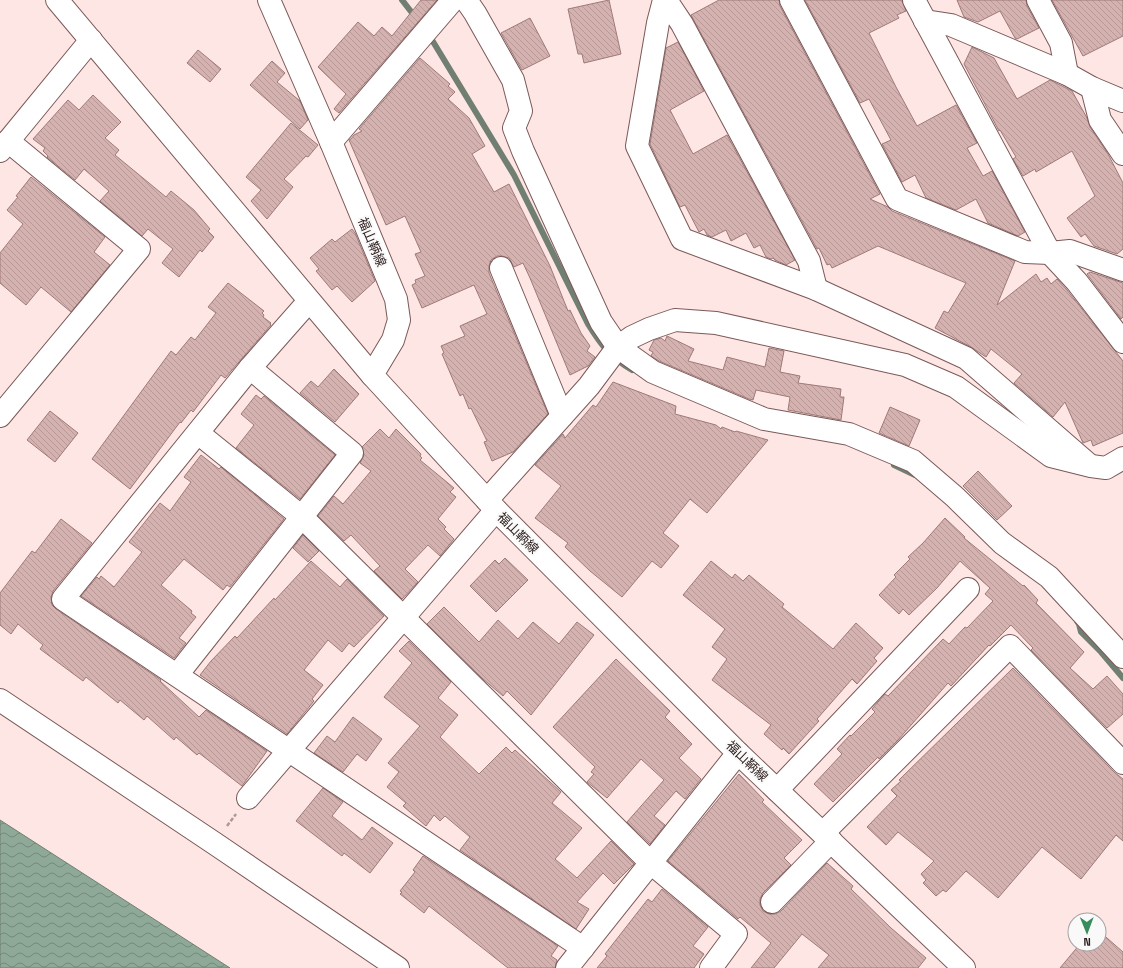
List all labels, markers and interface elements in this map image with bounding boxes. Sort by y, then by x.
street label: 福山鞆線 [354,215,390,269]
street label: 福山鞆線 [494,509,542,557]
street label: 福山鞆線 [722,737,772,785]
north arrow [1067,912,1107,952]
text: N [1083,935,1091,949]

